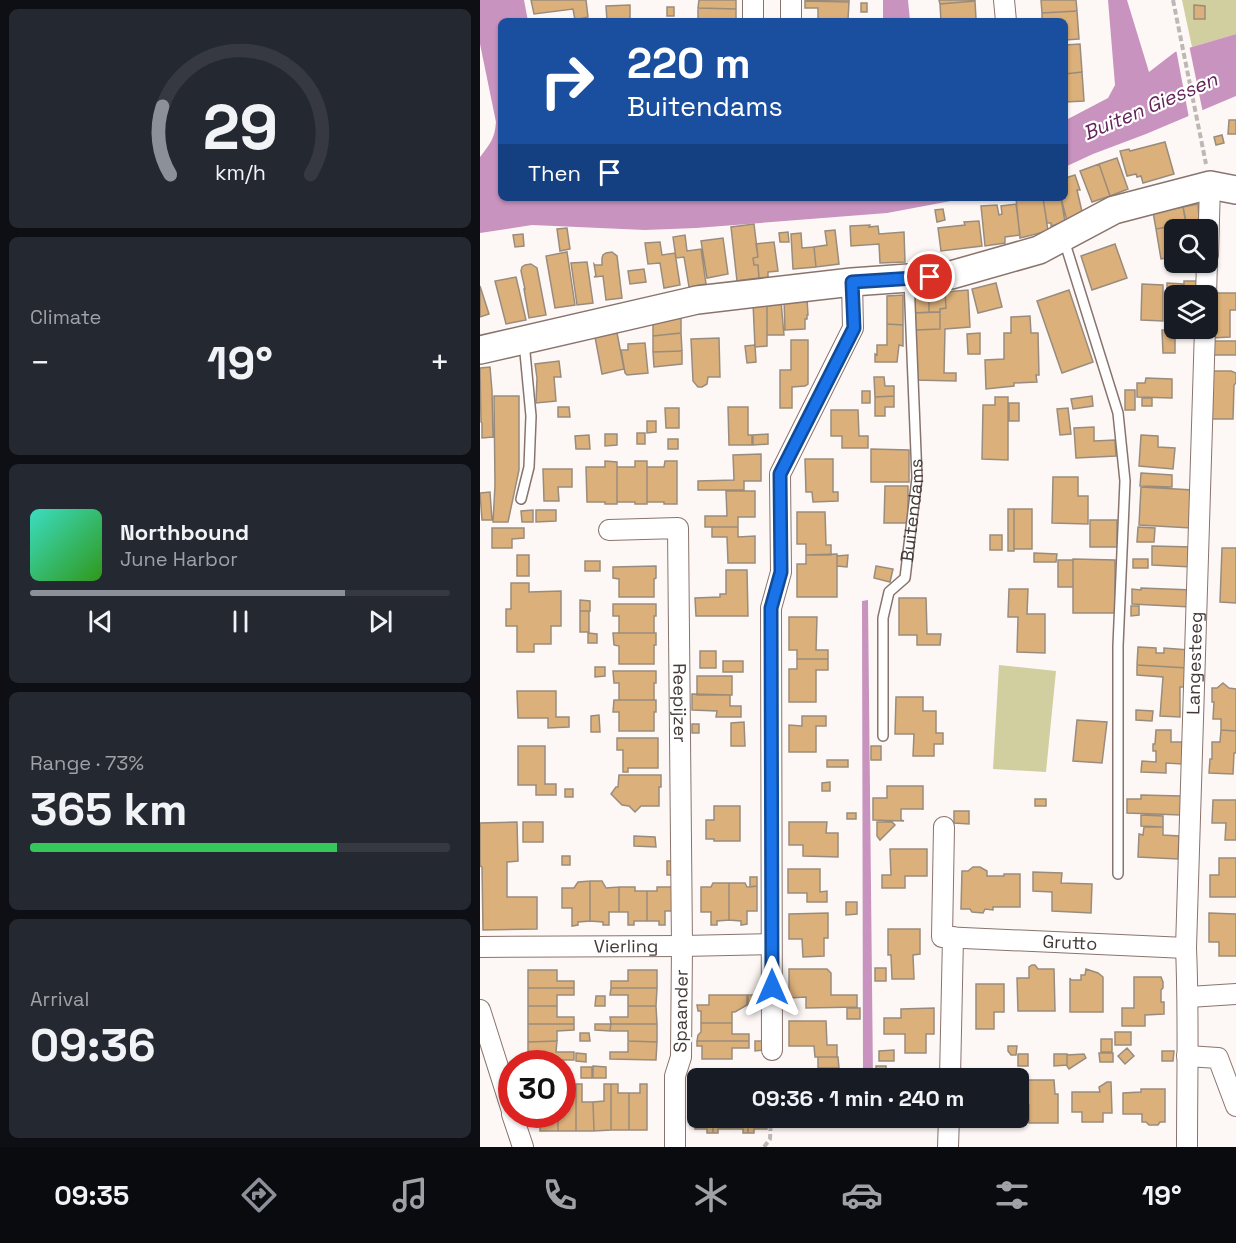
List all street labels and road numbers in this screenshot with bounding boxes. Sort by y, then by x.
street label: Buitendams [895,458,928,563]
street label: Langesteeg [1181,611,1207,715]
street label: Reepijzer [668,663,692,743]
street label: Grutto [1042,930,1098,955]
street label: Vierling [594,934,658,957]
street label: Spaander [668,969,693,1053]

